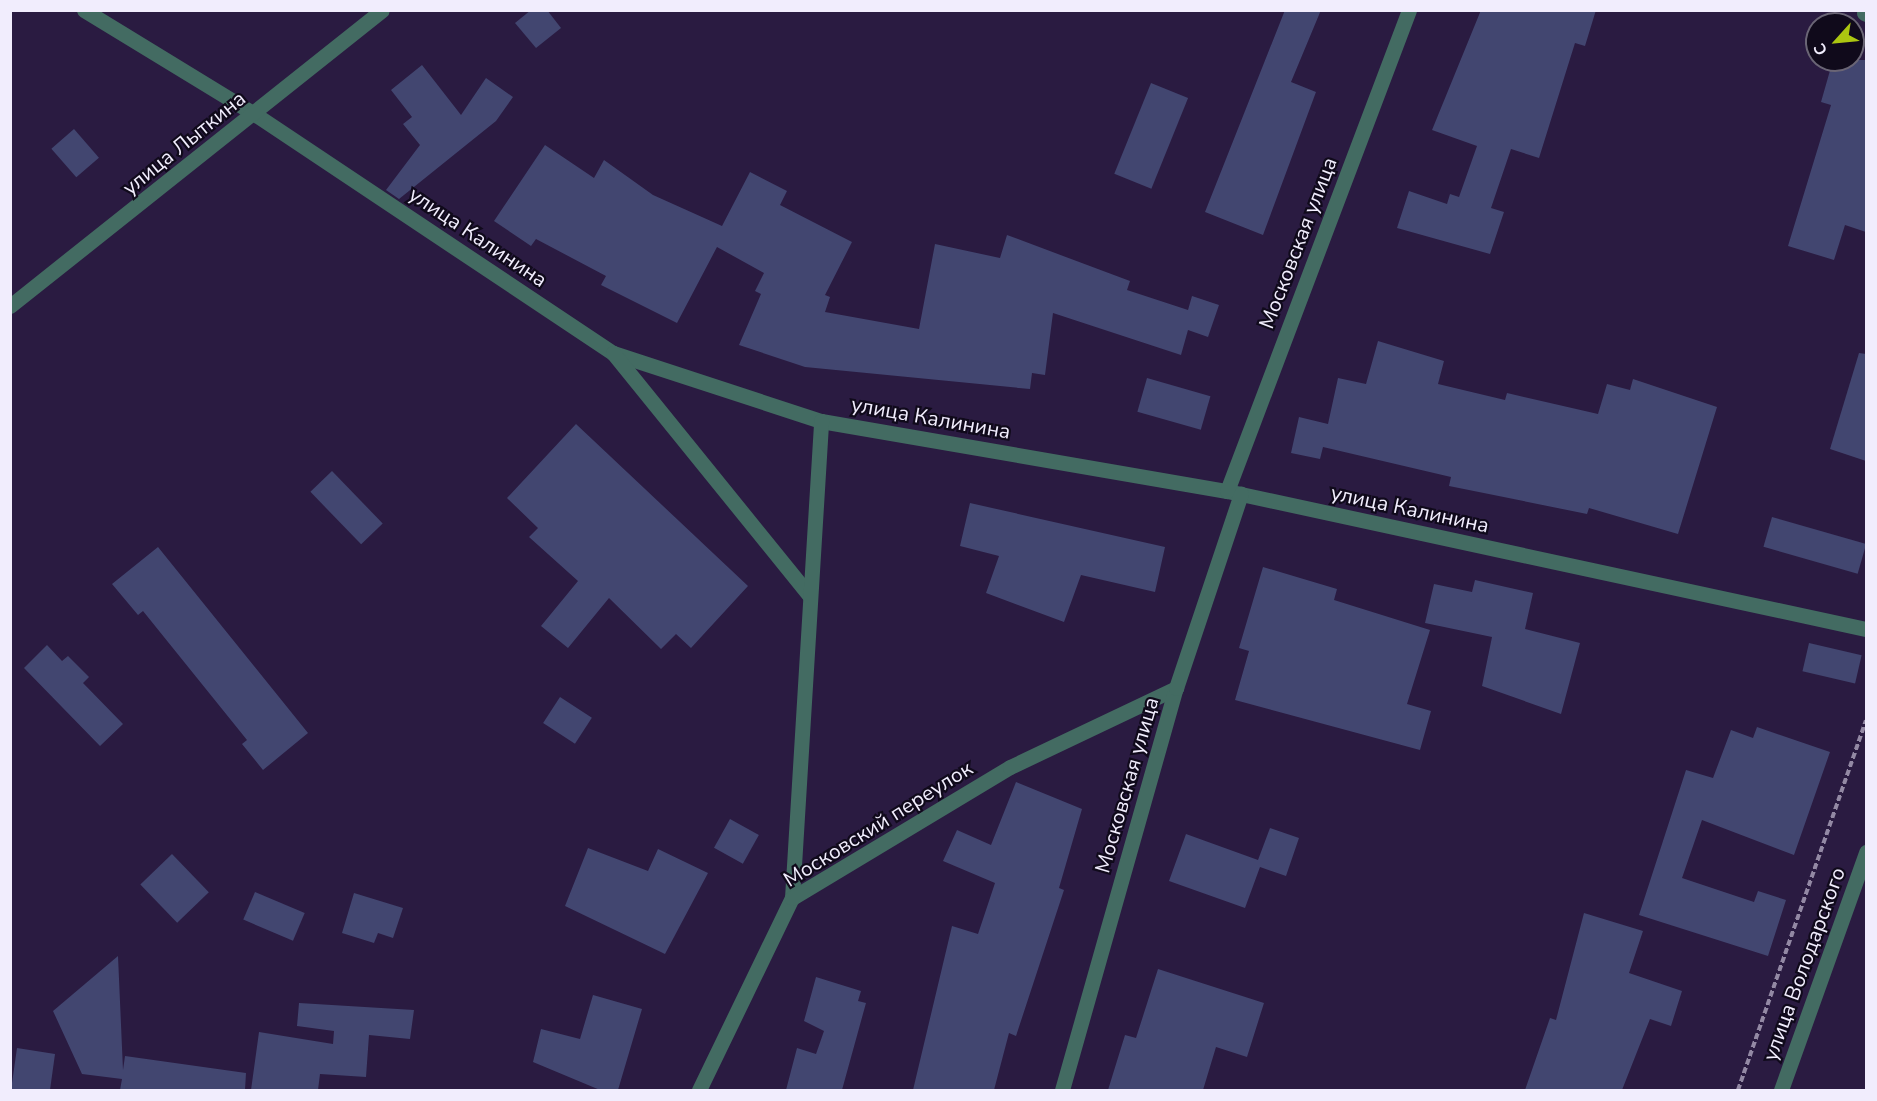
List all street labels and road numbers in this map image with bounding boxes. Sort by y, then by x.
street label: улица Лыткина [117,86,251,200]
street label: Московская улица [1254,154,1342,332]
street label: улица Калинина [404,181,552,293]
street label: улица Калинина [849,392,1013,444]
street label: улица Калинина [1328,480,1492,538]
street label: Московская улица [1090,694,1164,876]
street label: Московский переулок [779,756,977,892]
street label: улица Володарского [1757,864,1851,1064]

